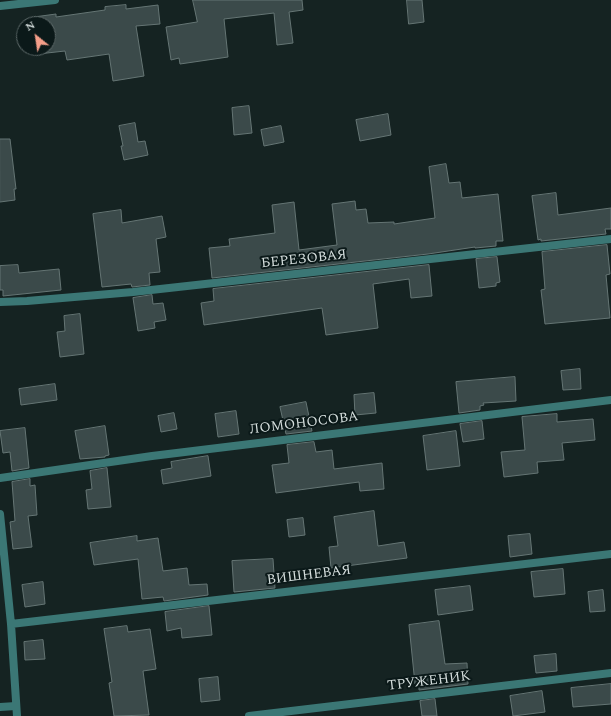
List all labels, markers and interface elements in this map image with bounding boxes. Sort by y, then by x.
north arrow [16,16,56,56]
text: N [22,16,38,36]
street label: БЕРЕЗОВАЯ [260,247,348,273]
street label: ЛОМОНОСОВА [249,409,359,439]
street label: ВИШНЕВАЯ [266,562,352,590]
street label: ТРУЖЕНИК [386,669,472,695]

